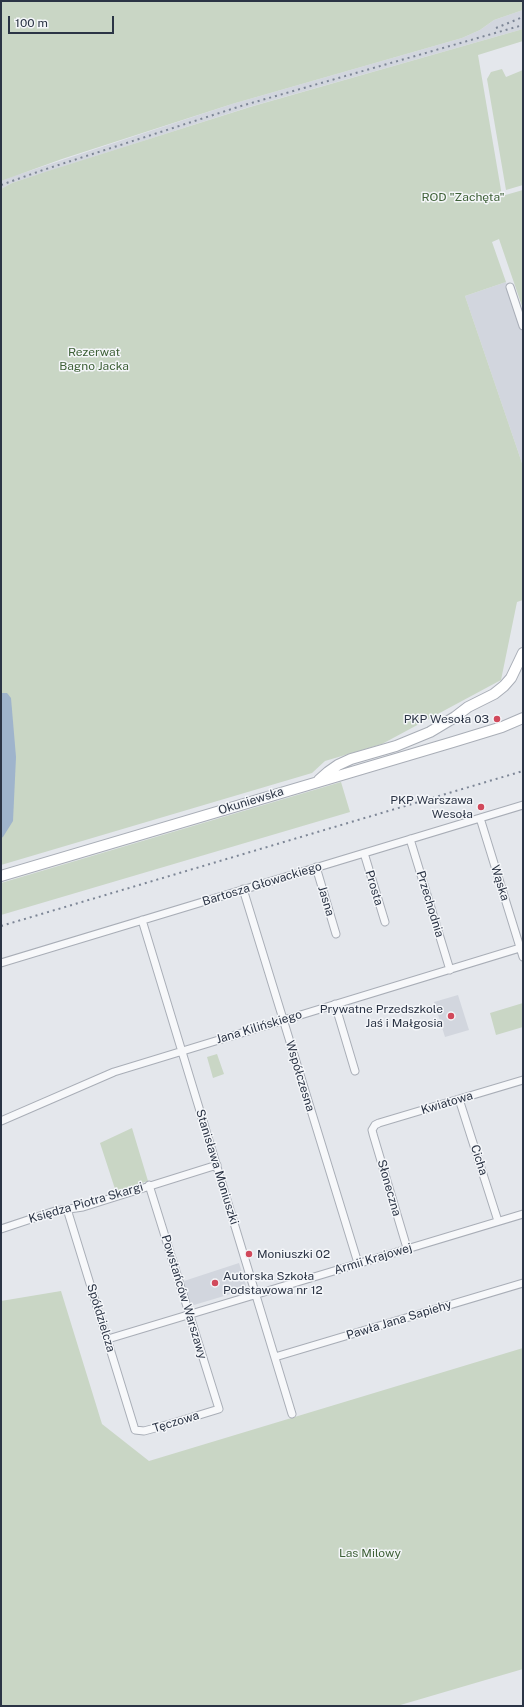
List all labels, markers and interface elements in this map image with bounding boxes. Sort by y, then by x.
scale bar [10,8,116,34]
text: 100 m [15,16,48,30]
park label: ROD "Zachęta" [421,190,505,204]
park label: Rezerwat Bagno Jacka [59,345,129,373]
place label: PKP Wesoła 03 [404,712,489,726]
marker: PKP Wesoła 03 [492,714,502,724]
street label: Okuniewska [217,784,285,818]
place label: PKP Warszawa Wesoła [390,793,473,821]
marker: PKP Warszawa Wesoła [476,802,486,812]
street label: Bartosza Głowackiego [201,859,323,909]
street label: Wąska [488,863,512,903]
street label: Prosta [362,869,386,907]
street label: Przechodnia [413,869,447,939]
street label: Jasna [315,884,337,918]
place label: Prywatne Przedszkole Jaś i Małgosia [320,1002,443,1030]
street label: Jana Kilińskiego [214,1007,304,1047]
marker: Prywatne Przedszkole Jaś i Małgosia [446,1011,456,1021]
street label: Współczesna [282,1039,318,1113]
street label: Kwiatowa [419,1088,475,1118]
street label: Stanisława Moniuszki [193,1108,241,1226]
street label: Cicha [467,1143,491,1177]
street label: Słoneczna [374,1158,404,1218]
street label: Księdza Piotra Skargi [27,1180,145,1226]
street label: Powstańców Warszawy [158,1233,210,1361]
street label: Armii Krajowej [332,1240,414,1278]
place label: Moniuszki 02 [257,1247,330,1261]
marker: Moniuszki 02 [244,1249,254,1259]
place label: Autorska Szkoła Podstawowa nr 12 [223,1269,323,1297]
marker: Autorska Szkoła Podstawowa nr 12 [210,1278,220,1288]
street label: Spółdzielcza [84,1282,118,1354]
street label: Pawła Jana Sapiehy [345,1297,453,1343]
street label: Tęczowa [151,1408,201,1436]
park label: Las Milowy [339,1546,401,1560]

